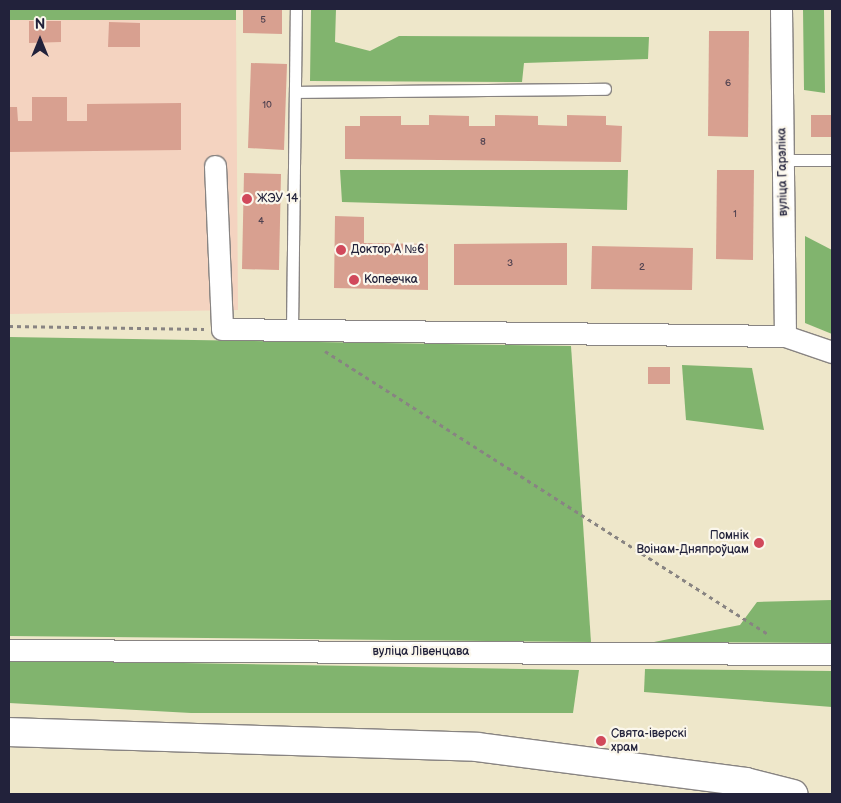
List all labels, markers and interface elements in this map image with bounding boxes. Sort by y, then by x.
north arrow [15,15,65,65]
house number: 5 [260,15,266,27]
text: N [35,16,45,33]
house number: 6 [725,78,731,90]
house number: 10 [262,100,272,112]
street label: вуліца Гарэліка [775,128,791,216]
house number: 8 [480,137,486,149]
place label: ЖЭУ 14 [257,192,298,206]
marker: ЖЭУ 14 [241,193,253,205]
house number: 1 [733,209,737,221]
house number: 4 [258,216,264,228]
place label: Доктор А №6 [351,243,424,257]
marker: Доктор А №6 [335,244,347,256]
house number: 3 [507,258,513,270]
house number: 2 [639,262,645,274]
place label: Копеечка [364,273,418,287]
marker: Копеечка [348,274,360,286]
place label: Помнік Воінам-Дняпроўцам [636,529,749,557]
marker: Помнік Воінам-Дняпроўцам [753,537,765,549]
street label: вуліца Лівенцава [373,645,469,659]
place label: Свята-іверскі храм [611,727,687,755]
marker: Свята-іверскі храм [595,735,607,747]

